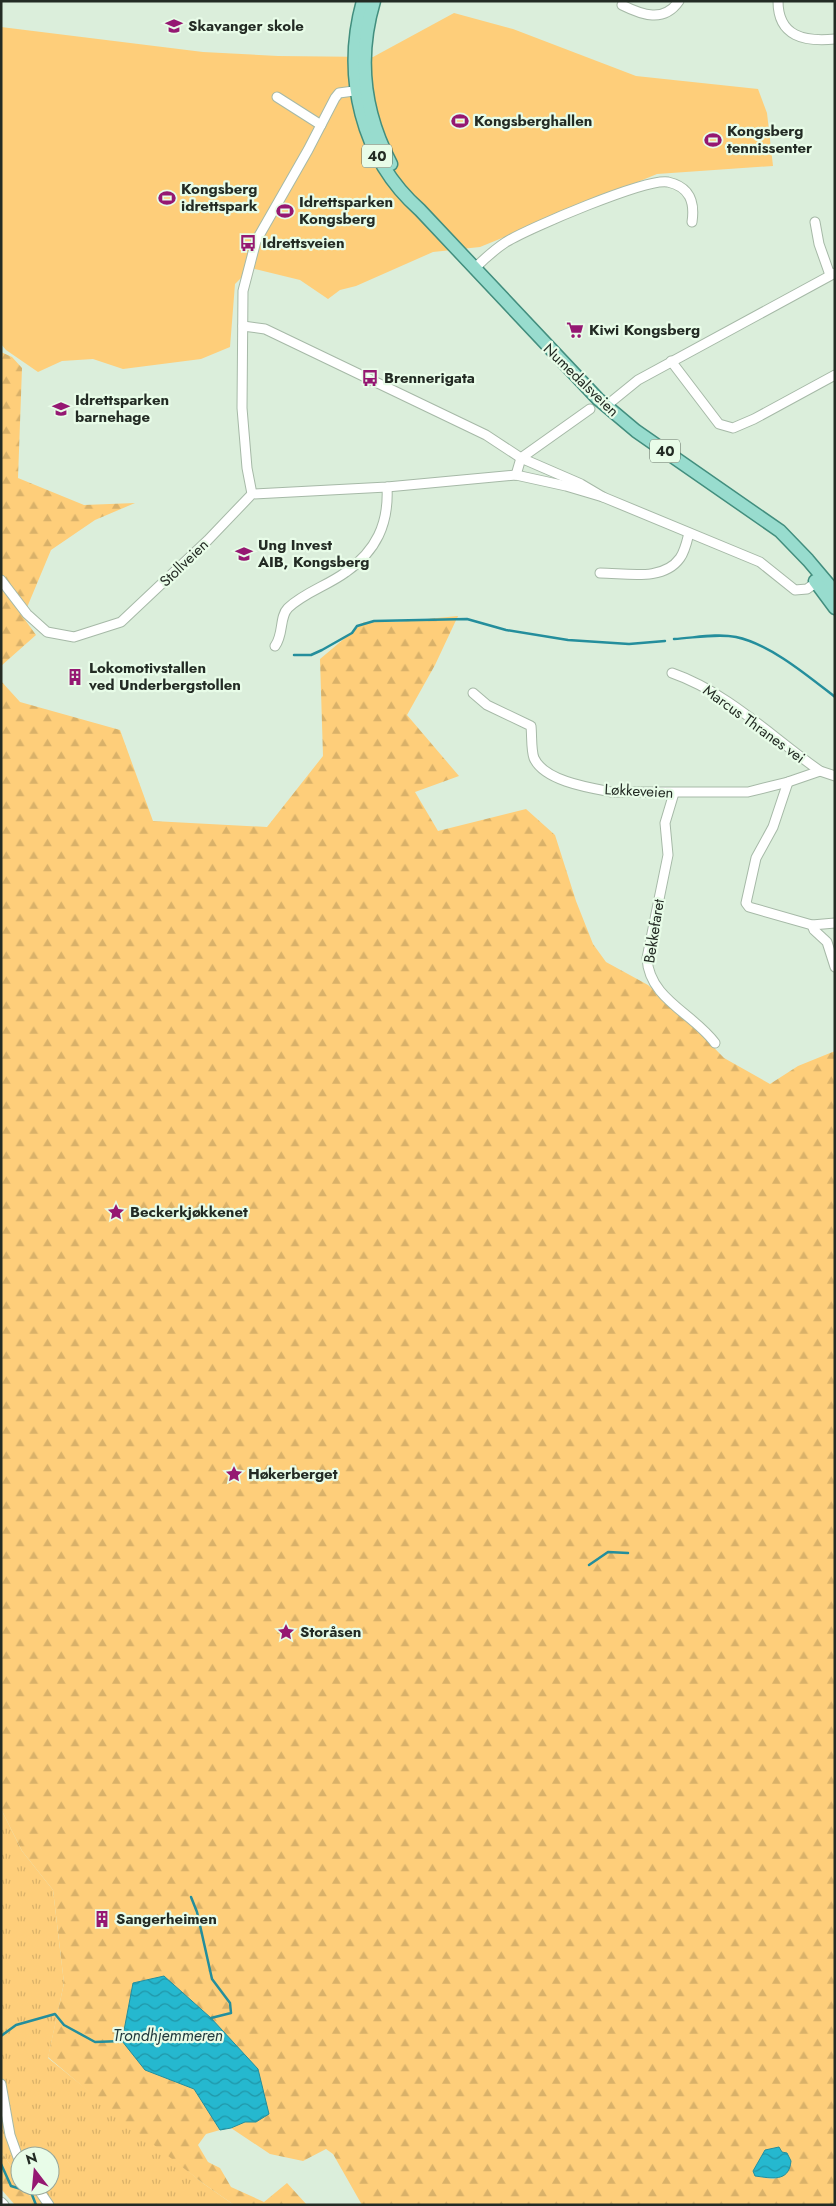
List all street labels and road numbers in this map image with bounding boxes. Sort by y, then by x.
road number: 40 [362,144,392,168]
street label: Numedalsveien [538,338,624,422]
road number: 40 [650,440,680,462]
street label: Stollveien [155,534,213,592]
street label: Marcus Thranes vei [698,679,810,769]
street label: Løkkeveien [604,778,674,804]
street label: Bekkefaret [638,897,670,965]

